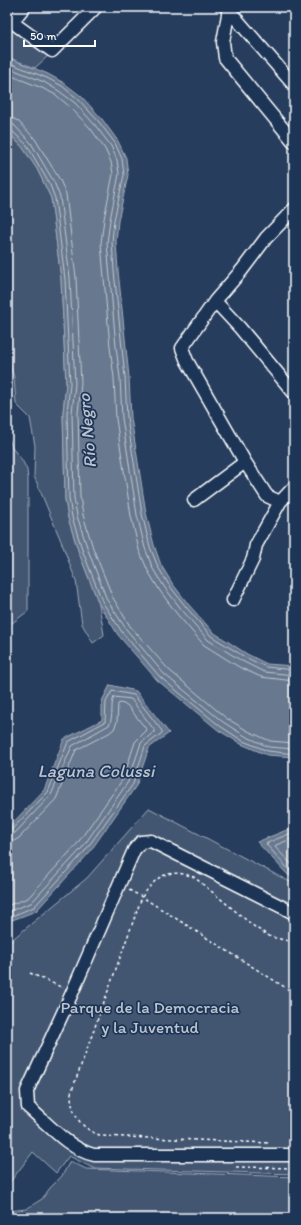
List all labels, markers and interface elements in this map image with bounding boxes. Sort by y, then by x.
scale bar [24,22,95,48]
text: 50 m [30,29,56,43]
water label: Río Negro [73,392,101,469]
water label: Laguna Colussi [38,760,157,782]
park label: Parque de la Democracia y la Juventud [61,997,240,1037]

